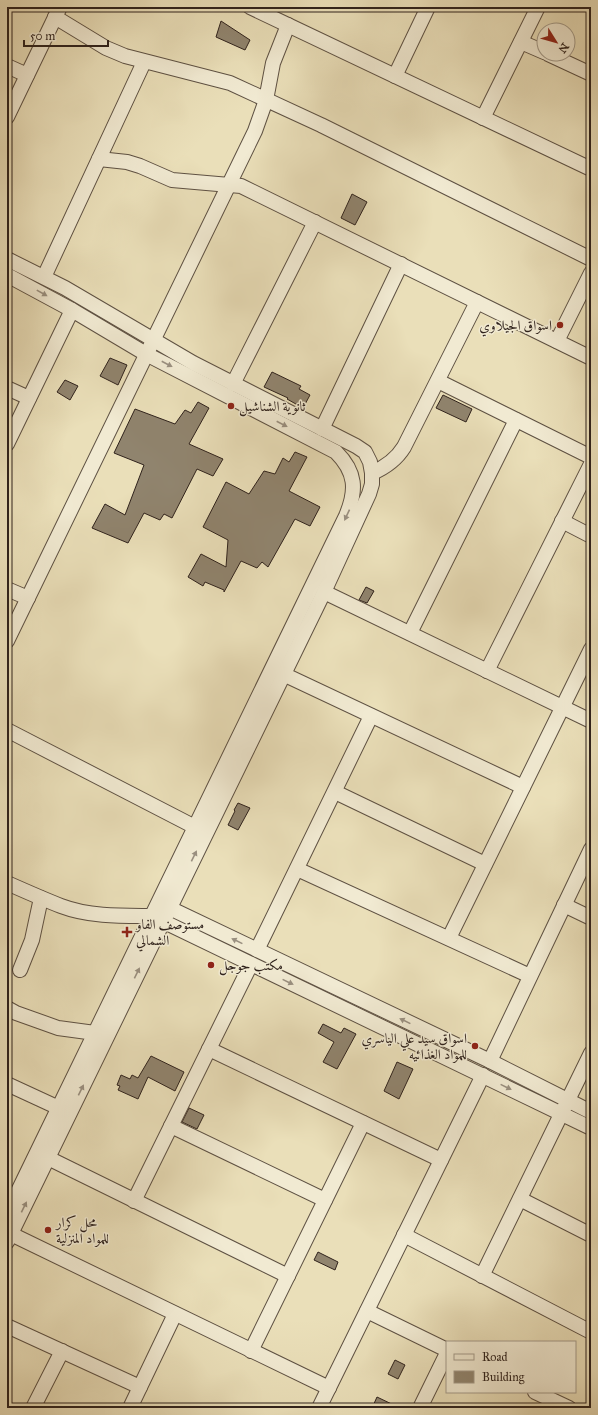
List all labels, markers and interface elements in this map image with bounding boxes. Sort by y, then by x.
scale bar [24,22,108,48]
north arrow [536,22,576,62]
text: 50 m [30,29,55,43]
text: N [555,40,572,56]
one-way arrow [36,290,48,296]
place label: اسواق الجيلاوي [479,317,552,337]
marker: اسواق الجيلاوي [555,320,565,330]
one-way arrow [161,361,172,368]
place label: ثانوية الشناشيل [239,398,306,417]
marker: ثانوية الشناشيل [226,401,236,411]
one-way arrow [276,421,288,427]
one-way arrow [343,509,349,521]
one-way arrow [191,851,197,862]
place label: مستوصف الفاو الشمالي [134,916,204,952]
marker: مستوصف الفاو الشمالي [121,926,133,938]
one-way arrow [232,937,243,944]
place label: مكتب جوجل [219,957,283,976]
marker: مكتب جوجل [206,960,216,970]
one-way arrow [134,968,141,979]
one-way arrow [283,979,294,985]
one-way arrow [400,1018,411,1024]
place label: اسواق سيد علي الياسري للمواد الغذائيه [361,1030,467,1063]
marker: اسواق سيد علي الياسري للمواد الغذائيه [470,1041,480,1051]
one-way arrow [501,1084,512,1090]
one-way arrow [78,1085,84,1096]
one-way arrow [21,1202,27,1213]
place label: محل كرار للمواد المنزلية [54,1214,109,1247]
marker: محل كرار للمواد المنزلية [43,1225,53,1235]
legend [446,1341,576,1393]
text: Road [482,1350,508,1364]
text: Building [482,1370,525,1385]

